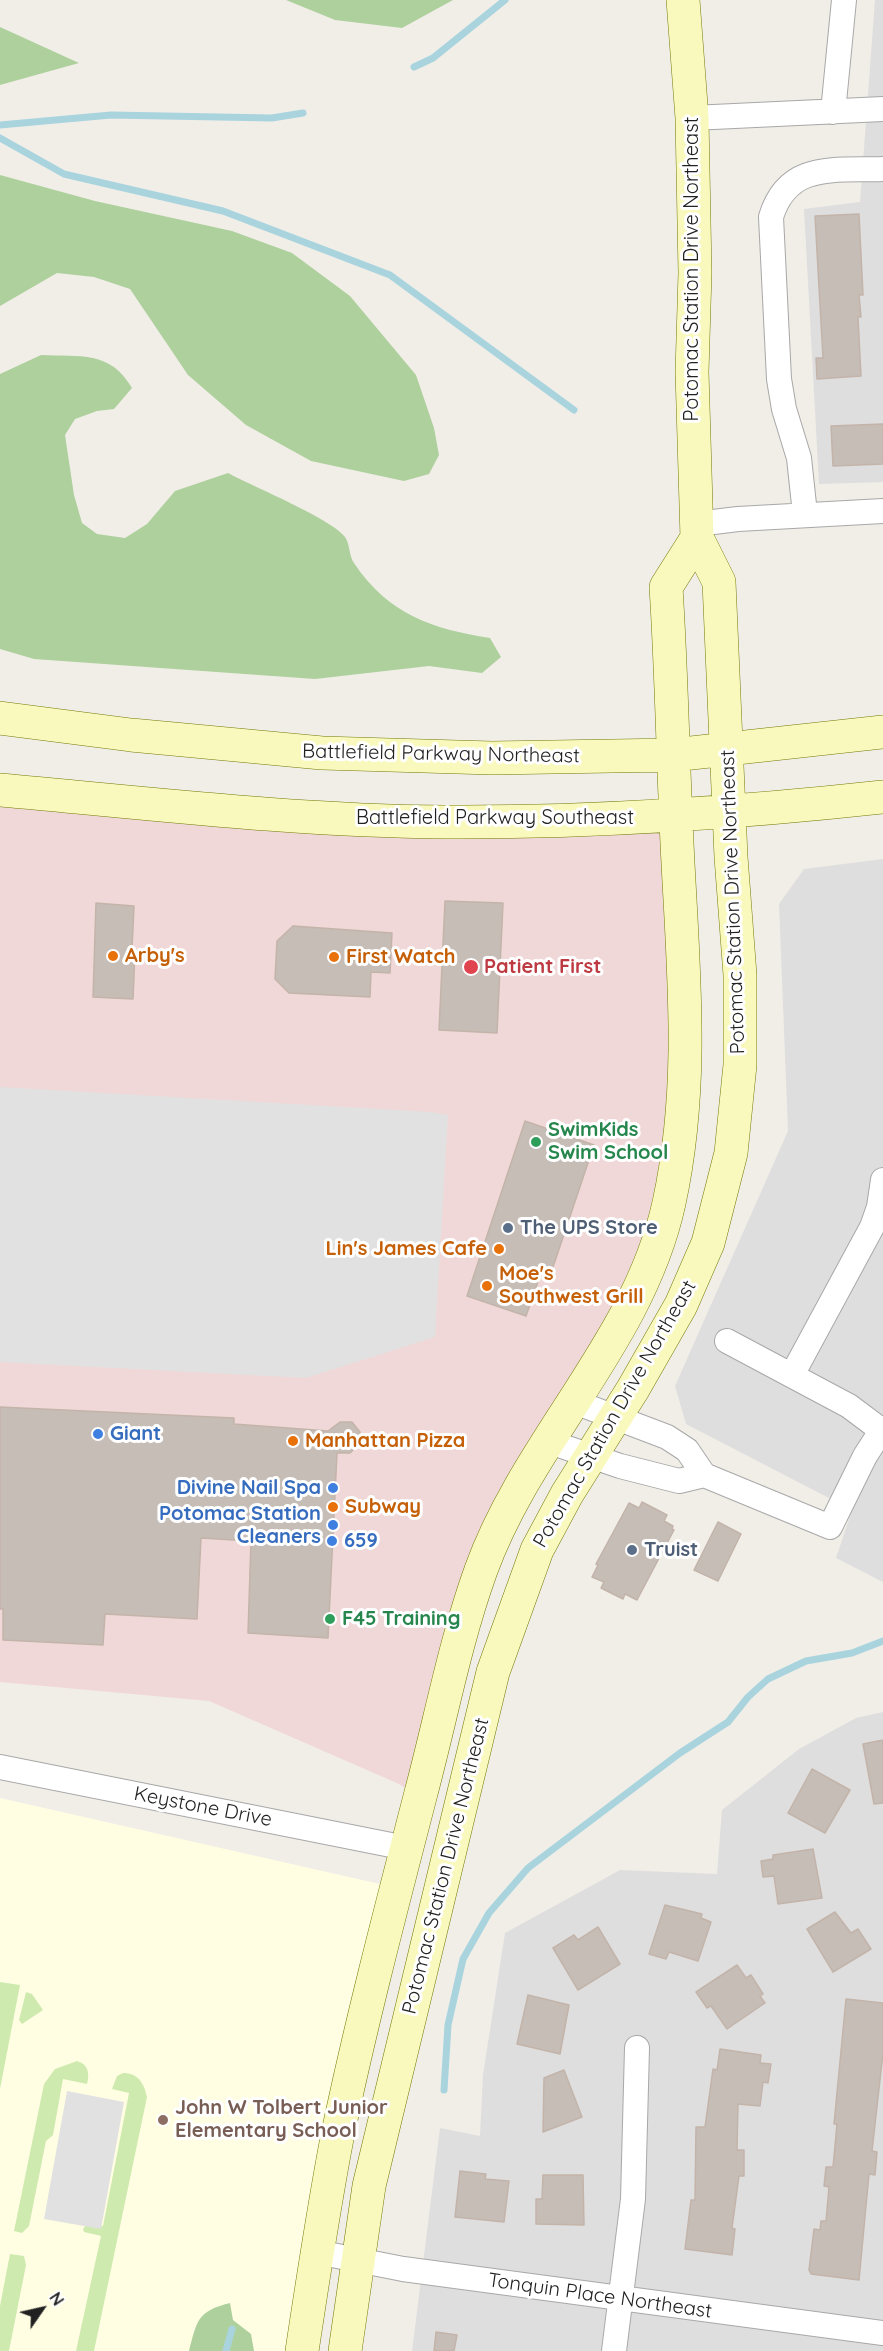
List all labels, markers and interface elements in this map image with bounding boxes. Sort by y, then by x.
street label: Potomac Station Drive Northeast [680,117,704,421]
street label: Battlefield Parkway Northeast [302,740,580,768]
street label: Potomac Station Drive Northeast [716,749,750,1055]
street label: Battlefield Parkway Southeast [356,806,634,830]
place label: Arby's [125,944,185,968]
place label: First Watch [346,945,455,969]
marker: Arby's [106,949,120,963]
marker: First Watch [327,950,341,964]
place label: Patient First [484,955,601,979]
marker: Patient First [462,958,480,976]
place label: SwimKids Swim School [548,1118,668,1165]
marker: SwimKids Swim School [529,1135,543,1149]
place label: The UPS Store [520,1216,658,1240]
marker: The UPS Store [501,1221,515,1235]
place label: Lin's James Cafe [326,1237,487,1261]
marker: Lin's James Cafe [492,1242,506,1256]
place label: Moe's Southwest Grill [499,1262,644,1309]
street label: Potomac Station Drive Northeast [528,1276,702,1552]
marker: Moe's Southwest Grill [480,1279,494,1293]
place label: Giant [110,1422,161,1446]
marker: Giant [91,1427,105,1441]
place label: Manhattan Pizza [305,1429,465,1453]
marker: Manhattan Pizza [286,1434,300,1448]
place label: Divine Nail Spa [177,1476,321,1500]
marker: Divine Nail Spa [326,1481,340,1495]
place label: Subway [345,1495,421,1519]
marker: Subway [326,1500,340,1514]
place label: Potomac Station Cleaners [159,1502,321,1549]
marker: Potomac Station Cleaners [326,1518,340,1532]
place label: 659 [344,1529,378,1553]
marker: 659 [325,1534,339,1548]
place label: Truist [644,1538,698,1562]
marker: Truist [625,1543,639,1557]
place label: F45 Training [342,1607,460,1631]
marker: F45 Training [323,1612,337,1626]
street label: Potomac Station Drive Northeast [397,1715,495,2017]
street label: Keystone Drive [132,1782,274,1832]
place label: John W Tolbert Junior Elementary School [175,2096,388,2143]
marker: John W Tolbert Junior Elementary School [156,2113,170,2127]
street label: Tonquin Place Northeast [486,2268,714,2324]
north arrow [12,2279,72,2339]
text: N [45,2288,68,2309]

